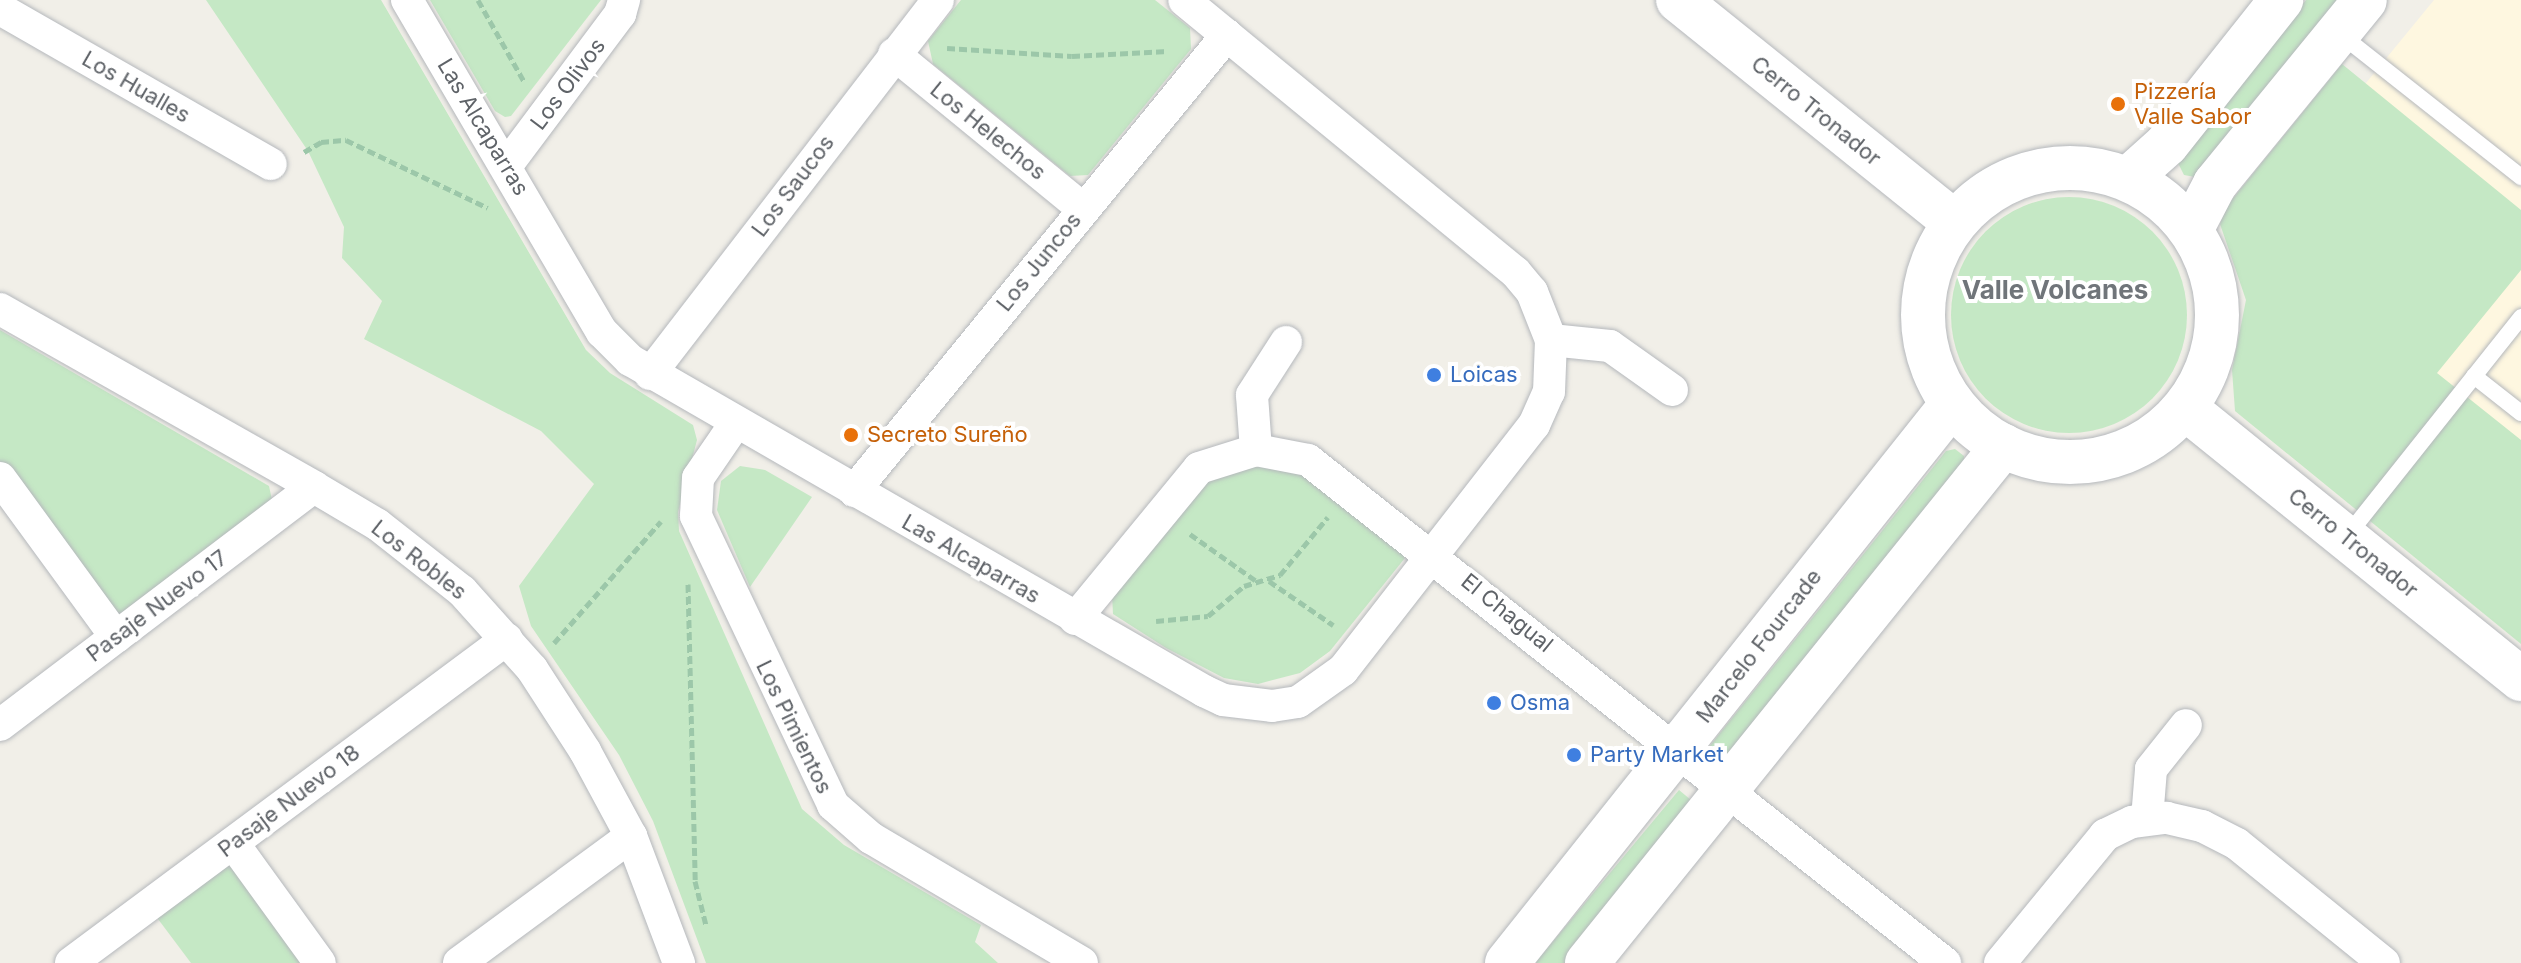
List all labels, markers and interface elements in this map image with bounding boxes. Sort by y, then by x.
street label: Los Olivos [525,33,611,135]
street label: Los Hualles [77,46,195,128]
street label: Cerro Tronador [1746,51,1886,171]
street label: Las Alcaparras [432,54,534,200]
street label: Los Helechos [925,76,1051,186]
place label: Pizzería Valle Sabor [2134,78,2251,130]
marker: Pizzería Valle Sabor [2109,95,2127,113]
street label: Los Saucos [746,130,840,242]
street label: Los Juncos [991,207,1087,317]
district label: Valle Volcanes [1962,274,2148,306]
place label: Loicas [1450,362,1518,388]
marker: Loicas [1425,366,1443,384]
place label: Secreto Sureño [867,422,1028,448]
marker: Secreto Sureño [842,426,860,444]
street label: Cerro Tronador [2283,483,2423,603]
street label: Las Alcaparras [897,509,1045,609]
street label: Los Robles [366,515,472,605]
street label: Pasaje Nuevo 17 [81,544,233,668]
street label: Marcelo Fourcade [1691,564,1827,728]
street label: El Chagual [1456,568,1558,658]
street label: Los Pimientos [750,656,838,798]
place label: Osma [1510,690,1570,716]
marker: Osma [1485,694,1503,712]
street label: Pasaje Nuevo 18 [213,739,365,863]
place label: Party Market [1590,742,1724,768]
marker: Party Market [1565,746,1583,764]

